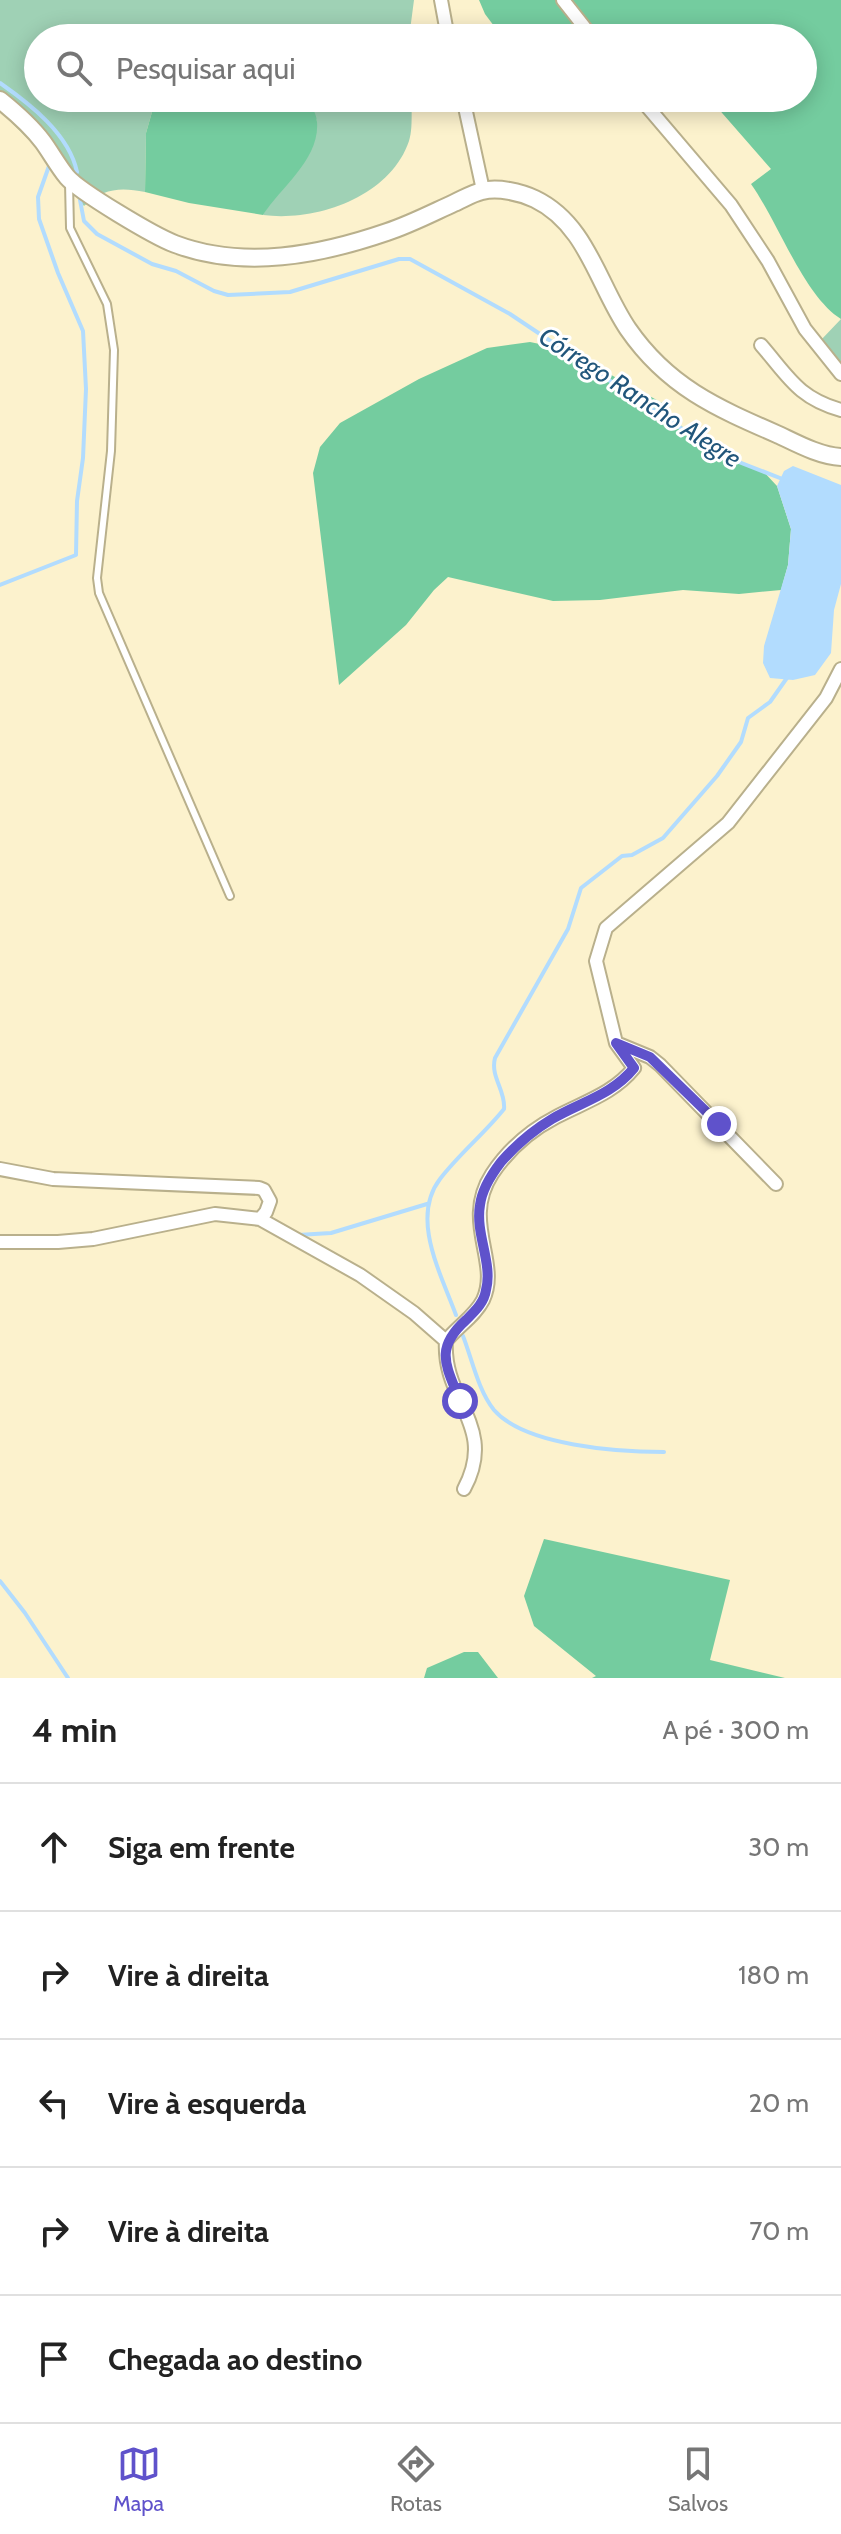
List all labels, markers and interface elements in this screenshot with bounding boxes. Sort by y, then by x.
search box [24,24,817,112]
icon: search [52,46,96,90]
text: Pesquisar aqui [116,50,296,87]
water label: Córrego Rancho Alegre [533,320,747,474]
route end [701,1106,737,1142]
route start [442,1383,478,1419]
text: 4 min [32,1709,117,1751]
text: A pé · 300 m [662,1714,809,1746]
icon: ahead [32,1825,76,1869]
text: Siga em frente [108,1829,295,1866]
text: 30 m [748,1831,809,1863]
icon: right [32,1953,76,1997]
text: Vire à direita [108,1957,269,1994]
text: 180 m [738,1959,809,1991]
icon: left [32,2081,76,2125]
text: Vire à esquerda [108,2085,306,2122]
text: 20 m [749,2087,809,2119]
icon: right [32,2209,76,2253]
text: Vire à direita [108,2213,269,2250]
text: 70 m [749,2215,809,2247]
icon: arrive [32,2337,76,2381]
text: Chegada ao destino [108,2341,362,2378]
tab: Mapa [113,2442,164,2517]
tab: Rotas [390,2442,442,2517]
tab: Salvos [668,2442,728,2517]

